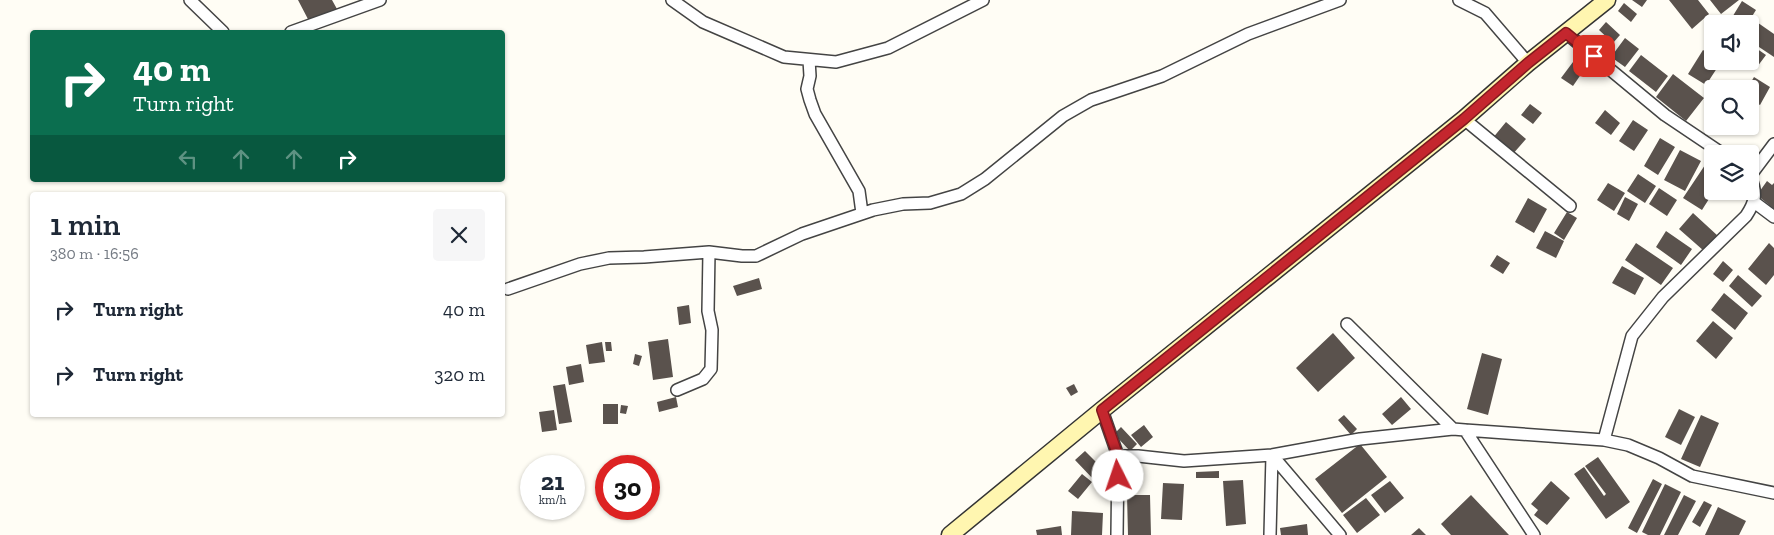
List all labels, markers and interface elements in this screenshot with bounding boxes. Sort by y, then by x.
map controls [1704,15,1759,200]
button: sound [1704,15,1759,70]
pin [1573,35,1615,77]
icon: arrive [1580,42,1608,70]
text: 40 m [133,48,210,90]
icon: right [50,50,115,115]
button: search [1704,80,1759,135]
text: Turn right [133,90,234,117]
icon: left [174,145,202,173]
icon: ahead [227,145,255,173]
icon: ahead [280,145,308,173]
icon: right [333,145,361,173]
button: layers [1704,145,1759,200]
text: 1 min [50,207,120,243]
button: close [433,209,485,261]
text: 380 m · 16:56 [50,244,139,263]
icon: right [50,296,78,324]
text: Turn right [93,298,183,321]
text: 40 m [443,298,485,321]
icon: right [50,361,78,389]
text: Turn right [93,363,183,386]
text: 320 m [434,363,485,386]
position arrow [1091,449,1143,501]
speed limit sign: 30 [595,455,660,520]
text: 21 [541,466,564,496]
text: km/h [539,493,566,507]

